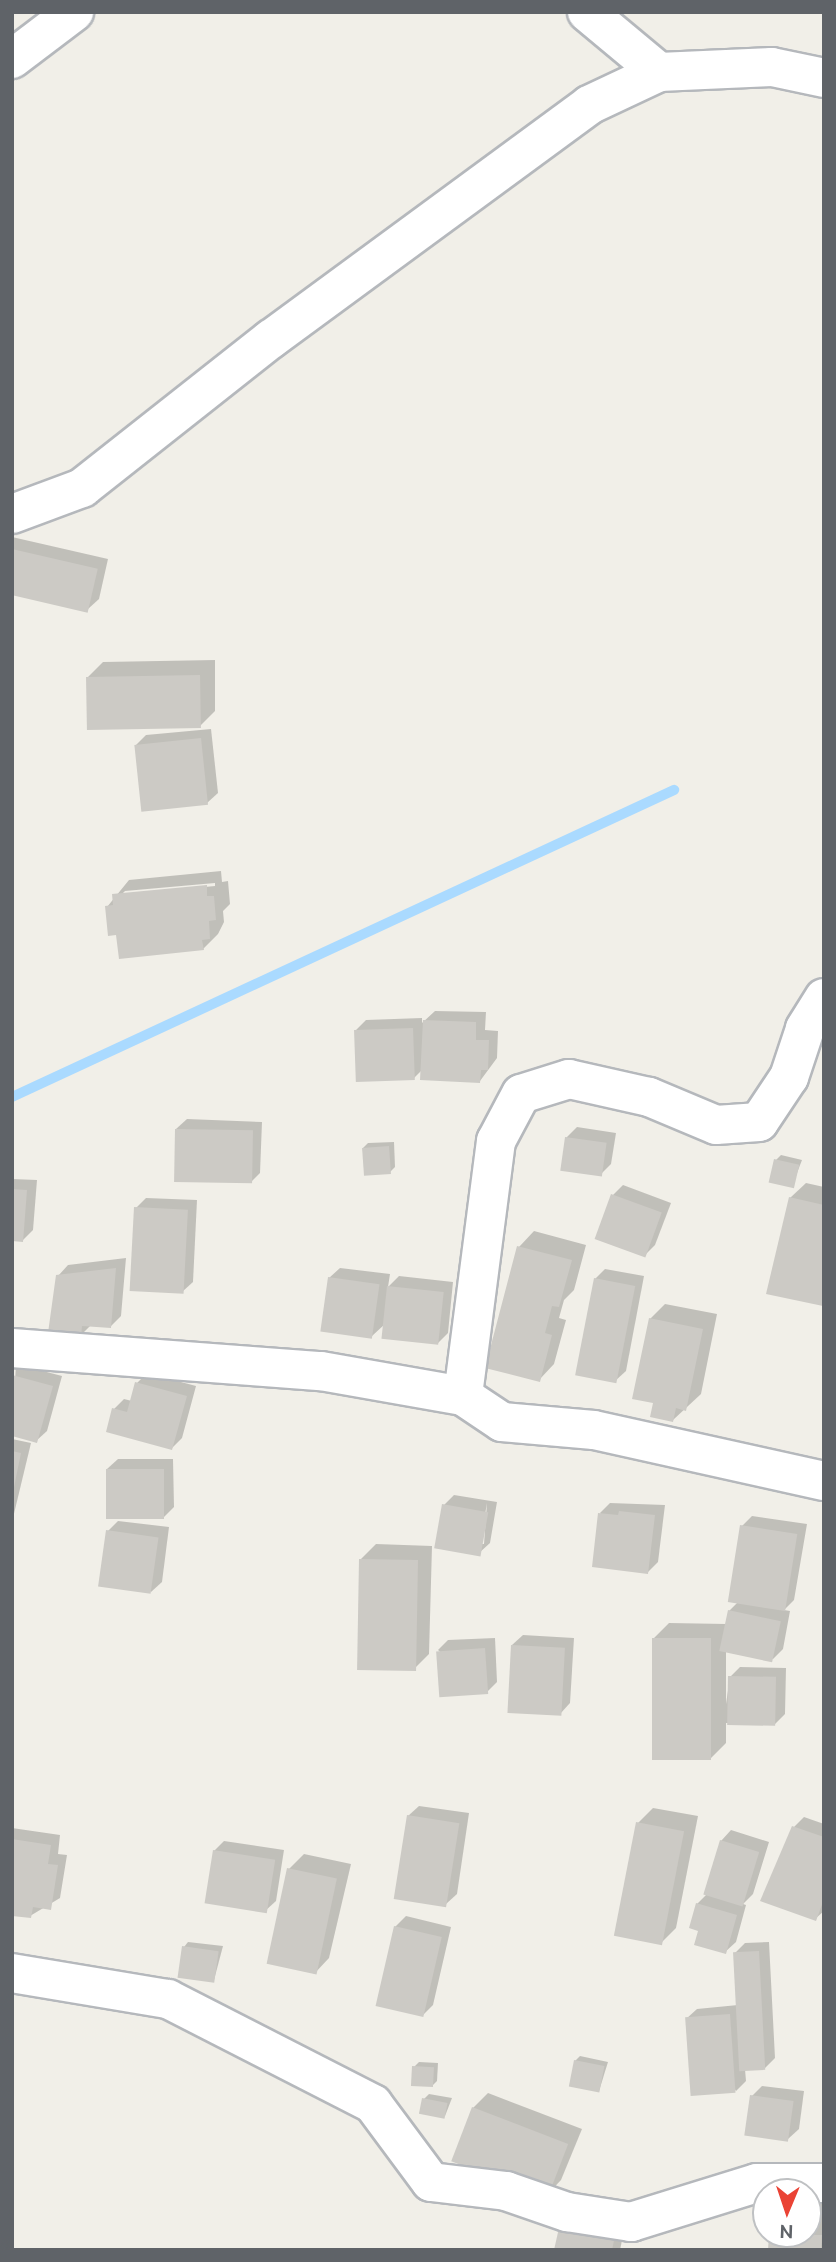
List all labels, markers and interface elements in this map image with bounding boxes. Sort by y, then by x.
north arrow [752,2178,822,2248]
text: N [779,2221,794,2243]

